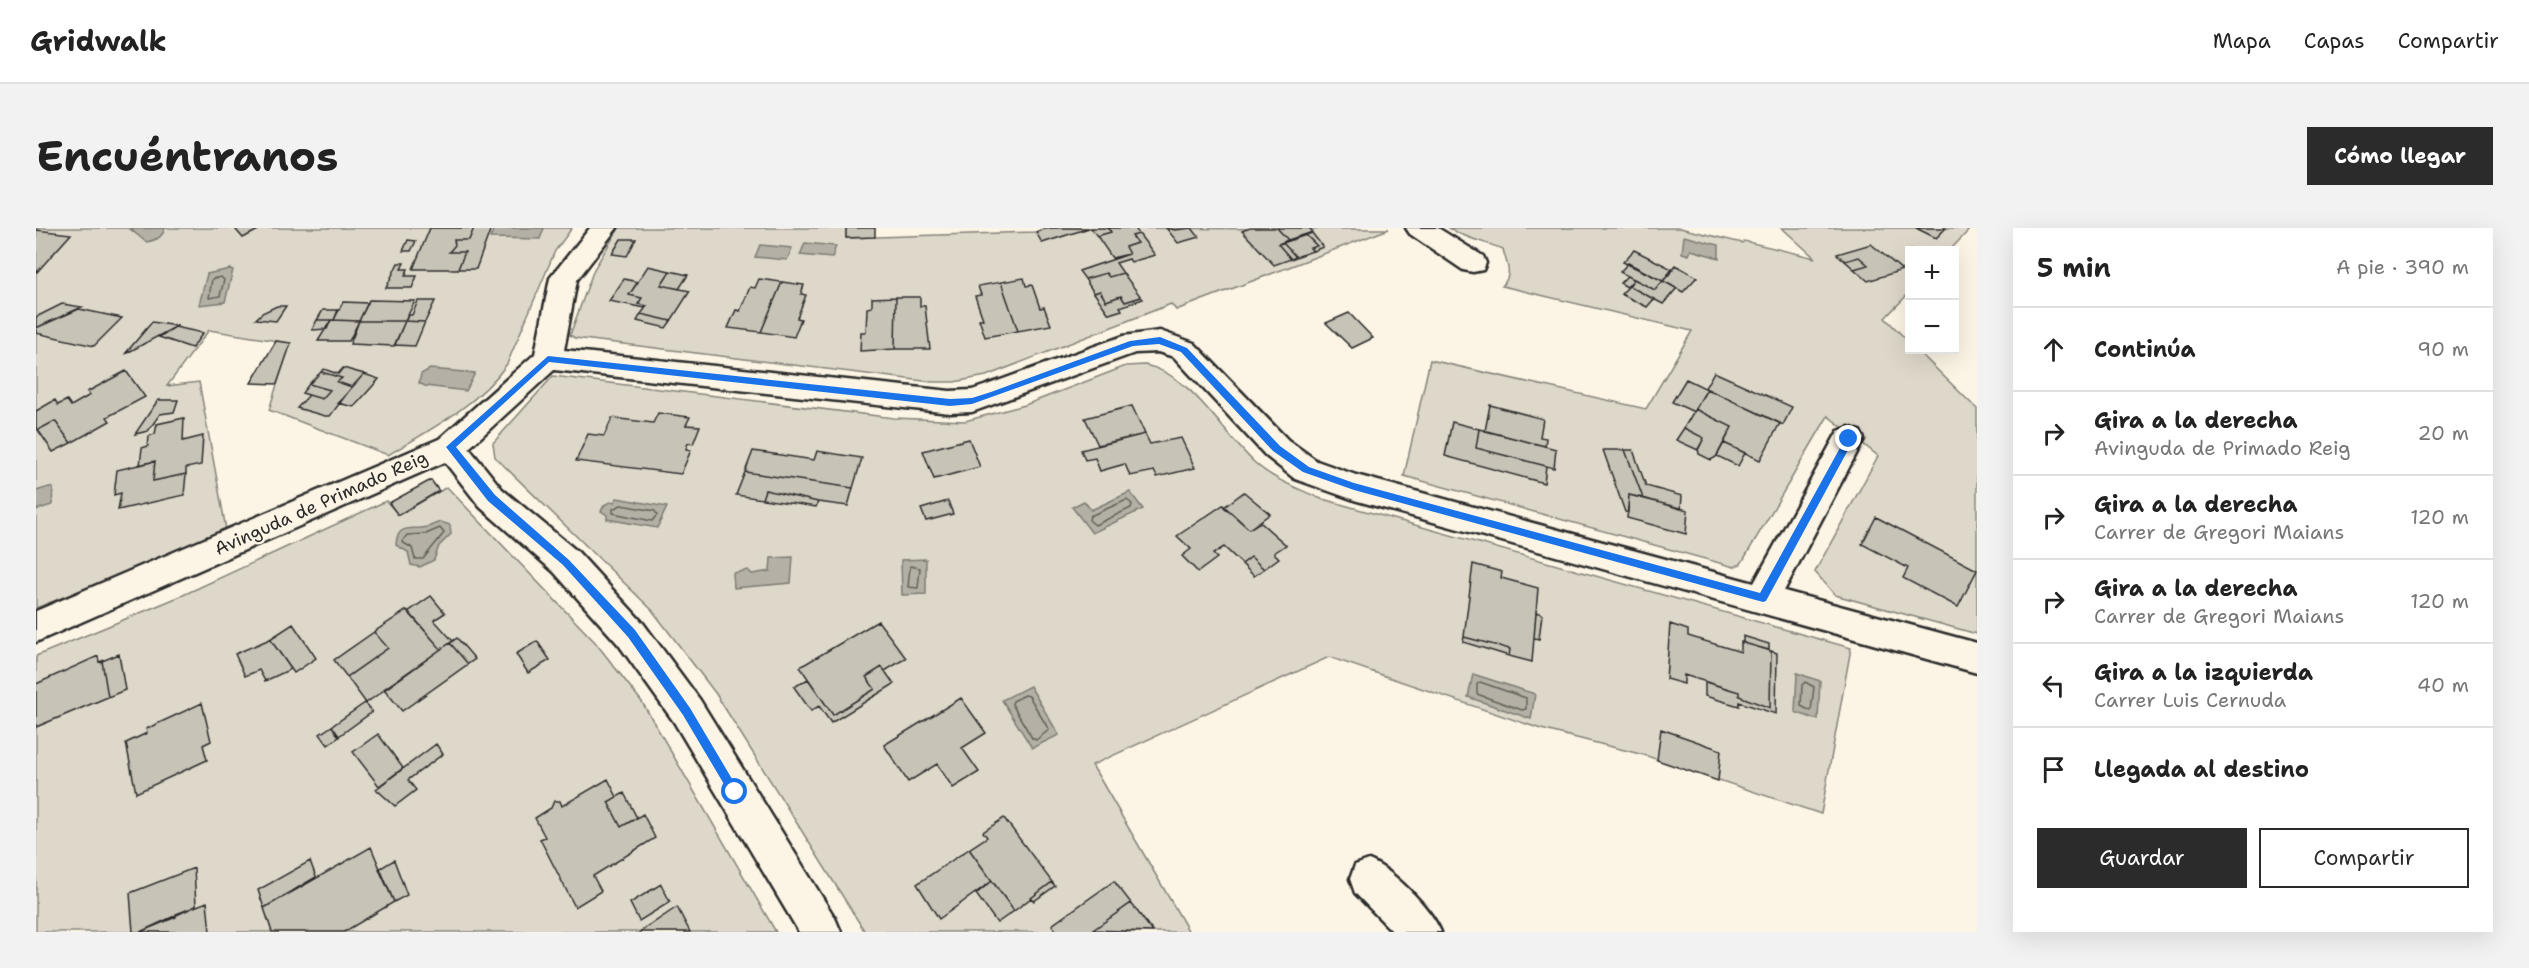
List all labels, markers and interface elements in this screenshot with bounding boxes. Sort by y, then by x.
text: Gridwalk [30,22,167,60]
text: Mapa [2213,27,2271,55]
text: Capas [2304,27,2365,55]
text: Compartir [2398,27,2499,55]
button: Cómo llegar [2307,127,2493,185]
text: Encuéntranos [36,128,338,184]
map controls [1905,246,1959,354]
button: + [1905,246,1959,300]
text: 5 min [2037,250,2111,285]
text: A pie · 390 m [2336,254,2469,280]
button: − [1905,300,1959,354]
icon: ahead [2037,333,2070,366]
text: Continúa [2094,335,2196,364]
text: 90 m [2417,336,2469,362]
text: Gira a la derecha [2094,406,2298,435]
icon: right [2037,417,2070,450]
text: 20 m [2418,420,2469,446]
route end [1835,425,1861,451]
text: Avinguda de Primado Reig [2094,435,2351,461]
street label: Avinguda de Primado Reig [211,445,431,561]
text: Gira a la derecha [2094,490,2298,519]
icon: right [2037,501,2070,534]
text: 120 m [2410,504,2469,530]
text: Carrer de Gregori Maians [2094,519,2344,545]
text: Gira a la derecha [2094,574,2298,603]
icon: right [2037,585,2070,618]
text: 120 m [2410,588,2469,614]
text: Carrer de Gregori Maians [2094,603,2344,629]
text: Gira a la izquierda [2094,658,2313,687]
icon: left [2037,669,2070,702]
text: 40 m [2417,672,2469,698]
text: Carrer Luis Cernuda [2094,687,2286,713]
icon: arrive [2037,753,2070,786]
text: Llegada al destino [2094,755,2309,784]
route start [721,778,747,804]
button: Guardar [2037,828,2247,888]
button: Compartir [2259,828,2469,888]

